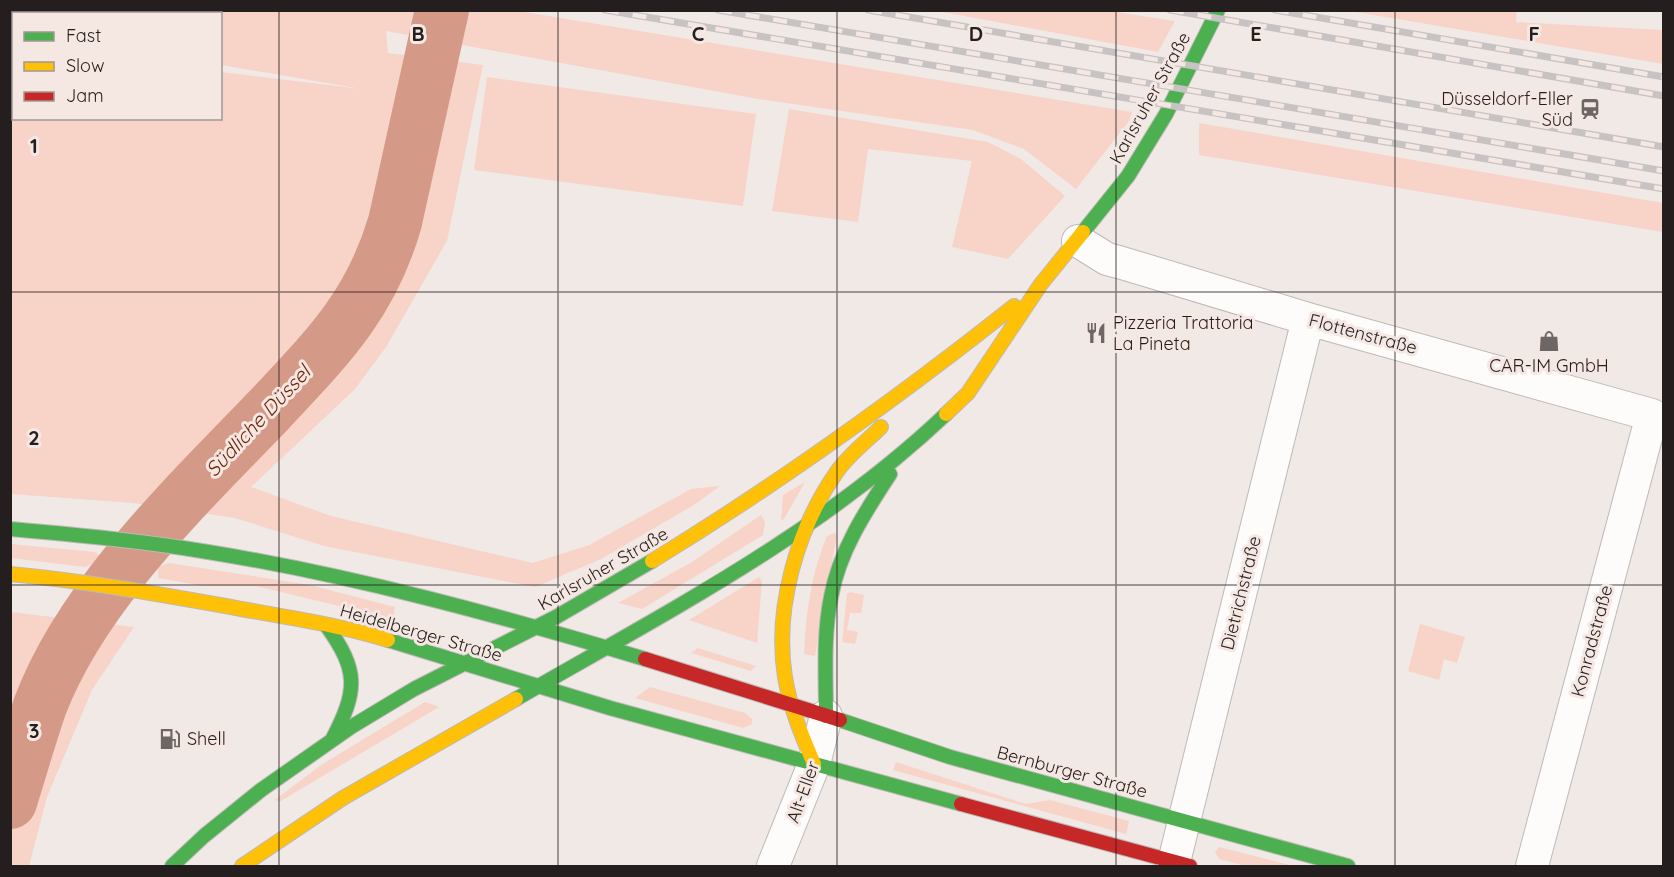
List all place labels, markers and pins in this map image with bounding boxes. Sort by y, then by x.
place label: Düsseldorf-Eller Süd [1441,87,1573,131]
station icon: Düsseldorf-Eller Süd [1578,97,1602,121]
place label: Pizzeria Trattoria La Pineta [1113,311,1254,355]
restaurant icon: Pizzeria Trattoria La Pineta [1084,321,1108,345]
shop icon: CAR-IM GmbH [1537,329,1561,353]
place label: CAR-IM GmbH [1489,354,1609,377]
fuel station icon: Shell [158,727,182,751]
place label: Shell [187,727,226,750]

